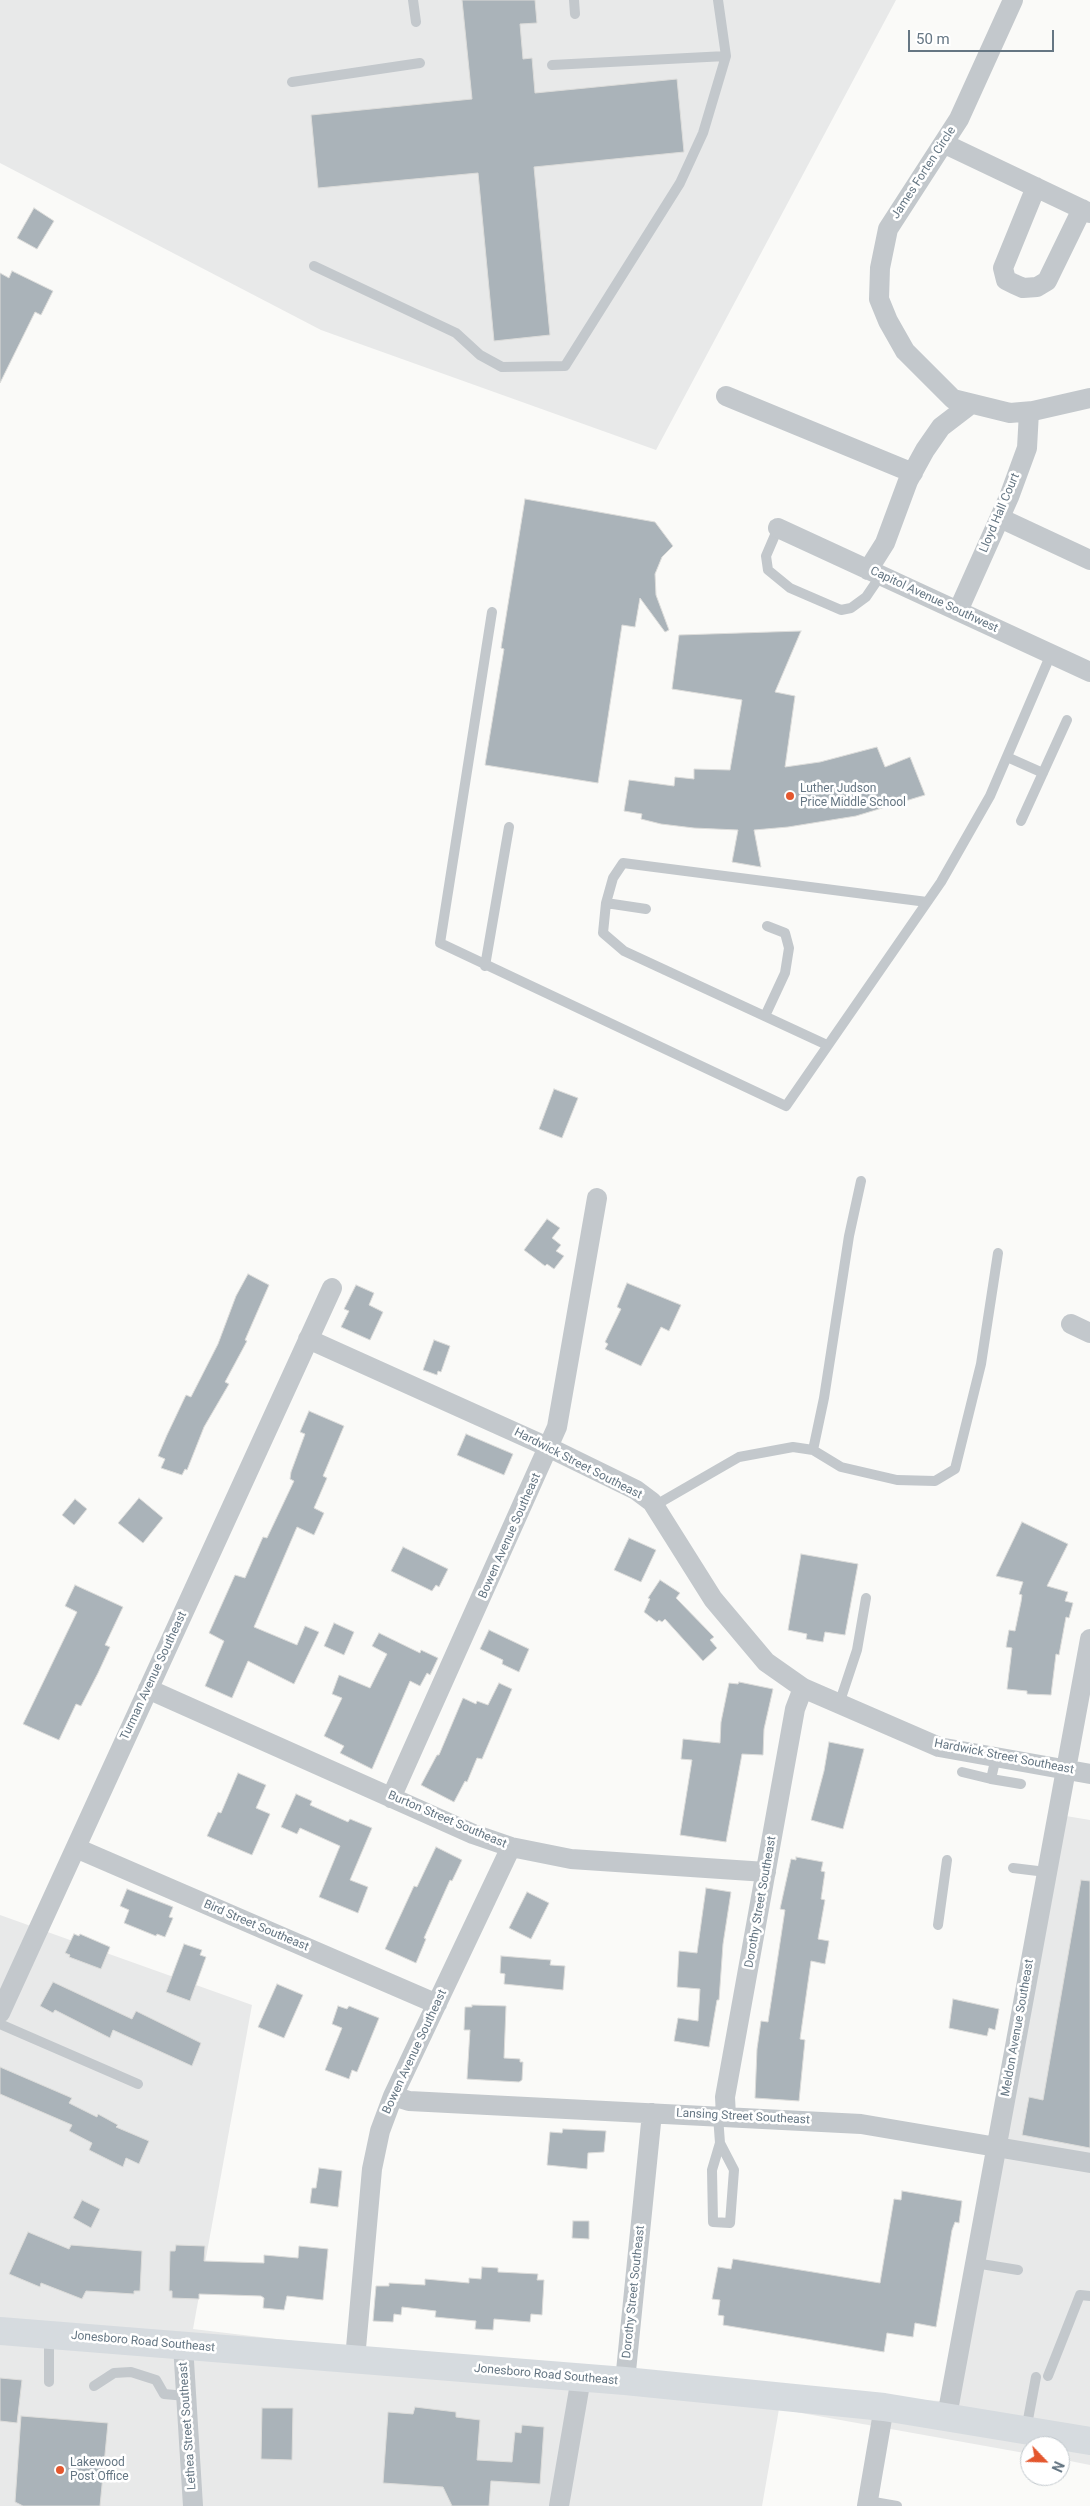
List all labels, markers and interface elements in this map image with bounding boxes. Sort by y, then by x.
scale bar [910,20,1056,52]
text: 50 m [916,30,950,48]
street label: James Forten Circle [889,124,959,222]
street label: Lloyd Hall Court [977,471,1023,555]
street label: Capitol Avenue Southwest [868,564,1000,636]
place label: Luther Judson Price Middle School [800,782,906,810]
marker: Luther Judson Price Middle School [784,790,796,802]
street label: Hardwick Street Southeast [512,1425,644,1503]
street label: Bowen Avenue Southeast [476,1471,544,1601]
street label: Turman Avenue Southeast [118,1609,190,1743]
street label: Hardwick Street Southeast [933,1736,1075,1778]
street label: Burton Street Southeast [386,1788,508,1852]
street label: Dorothy Street Southeast [742,1835,780,1969]
street label: Bird Street Southeast [201,1897,311,1955]
street label: Meldon Avenue Southeast [999,1958,1037,2098]
street label: Bowen Avenue Southeast [380,1987,450,2117]
street label: Lansing Street Southeast [676,2106,810,2128]
street label: Dorothy Street Southeast [620,2225,648,2359]
street label: Jonesboro Road Southeast [70,2329,216,2355]
street label: Lethea Street Southeast [176,2362,200,2490]
street label: Jonesboro Road Southeast [473,2362,619,2388]
north arrow [1020,2436,1070,2486]
place label: Lakewood Post Office [70,2456,129,2484]
text: N [1048,2459,1067,2474]
marker: Lakewood Post Office [54,2464,66,2476]

